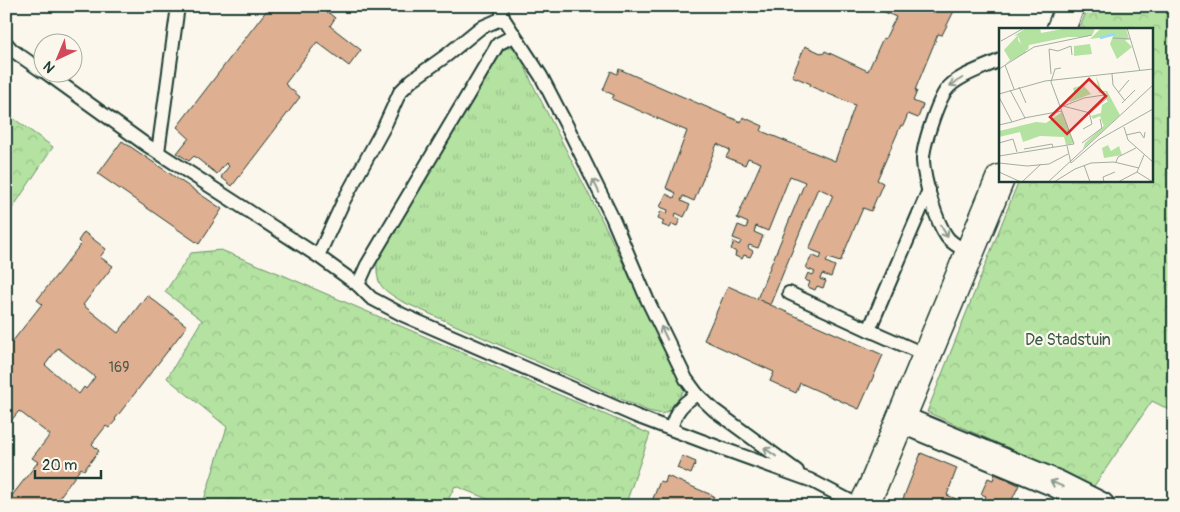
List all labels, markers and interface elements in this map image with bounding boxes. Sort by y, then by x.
inset map [999,28,1152,181]
north arrow [32,32,82,82]
text: N [40,58,59,76]
one-way arrow [950,77,964,87]
one-way arrow [591,179,600,194]
one-way arrow [939,224,949,238]
one-way arrow [659,326,669,341]
park label: De Stadstuin [1025,330,1111,350]
house number: 169 [109,359,129,376]
scale bar [35,447,101,479]
one-way arrow [763,447,777,457]
text: 20 m [42,456,77,475]
one-way arrow [1050,479,1065,489]

